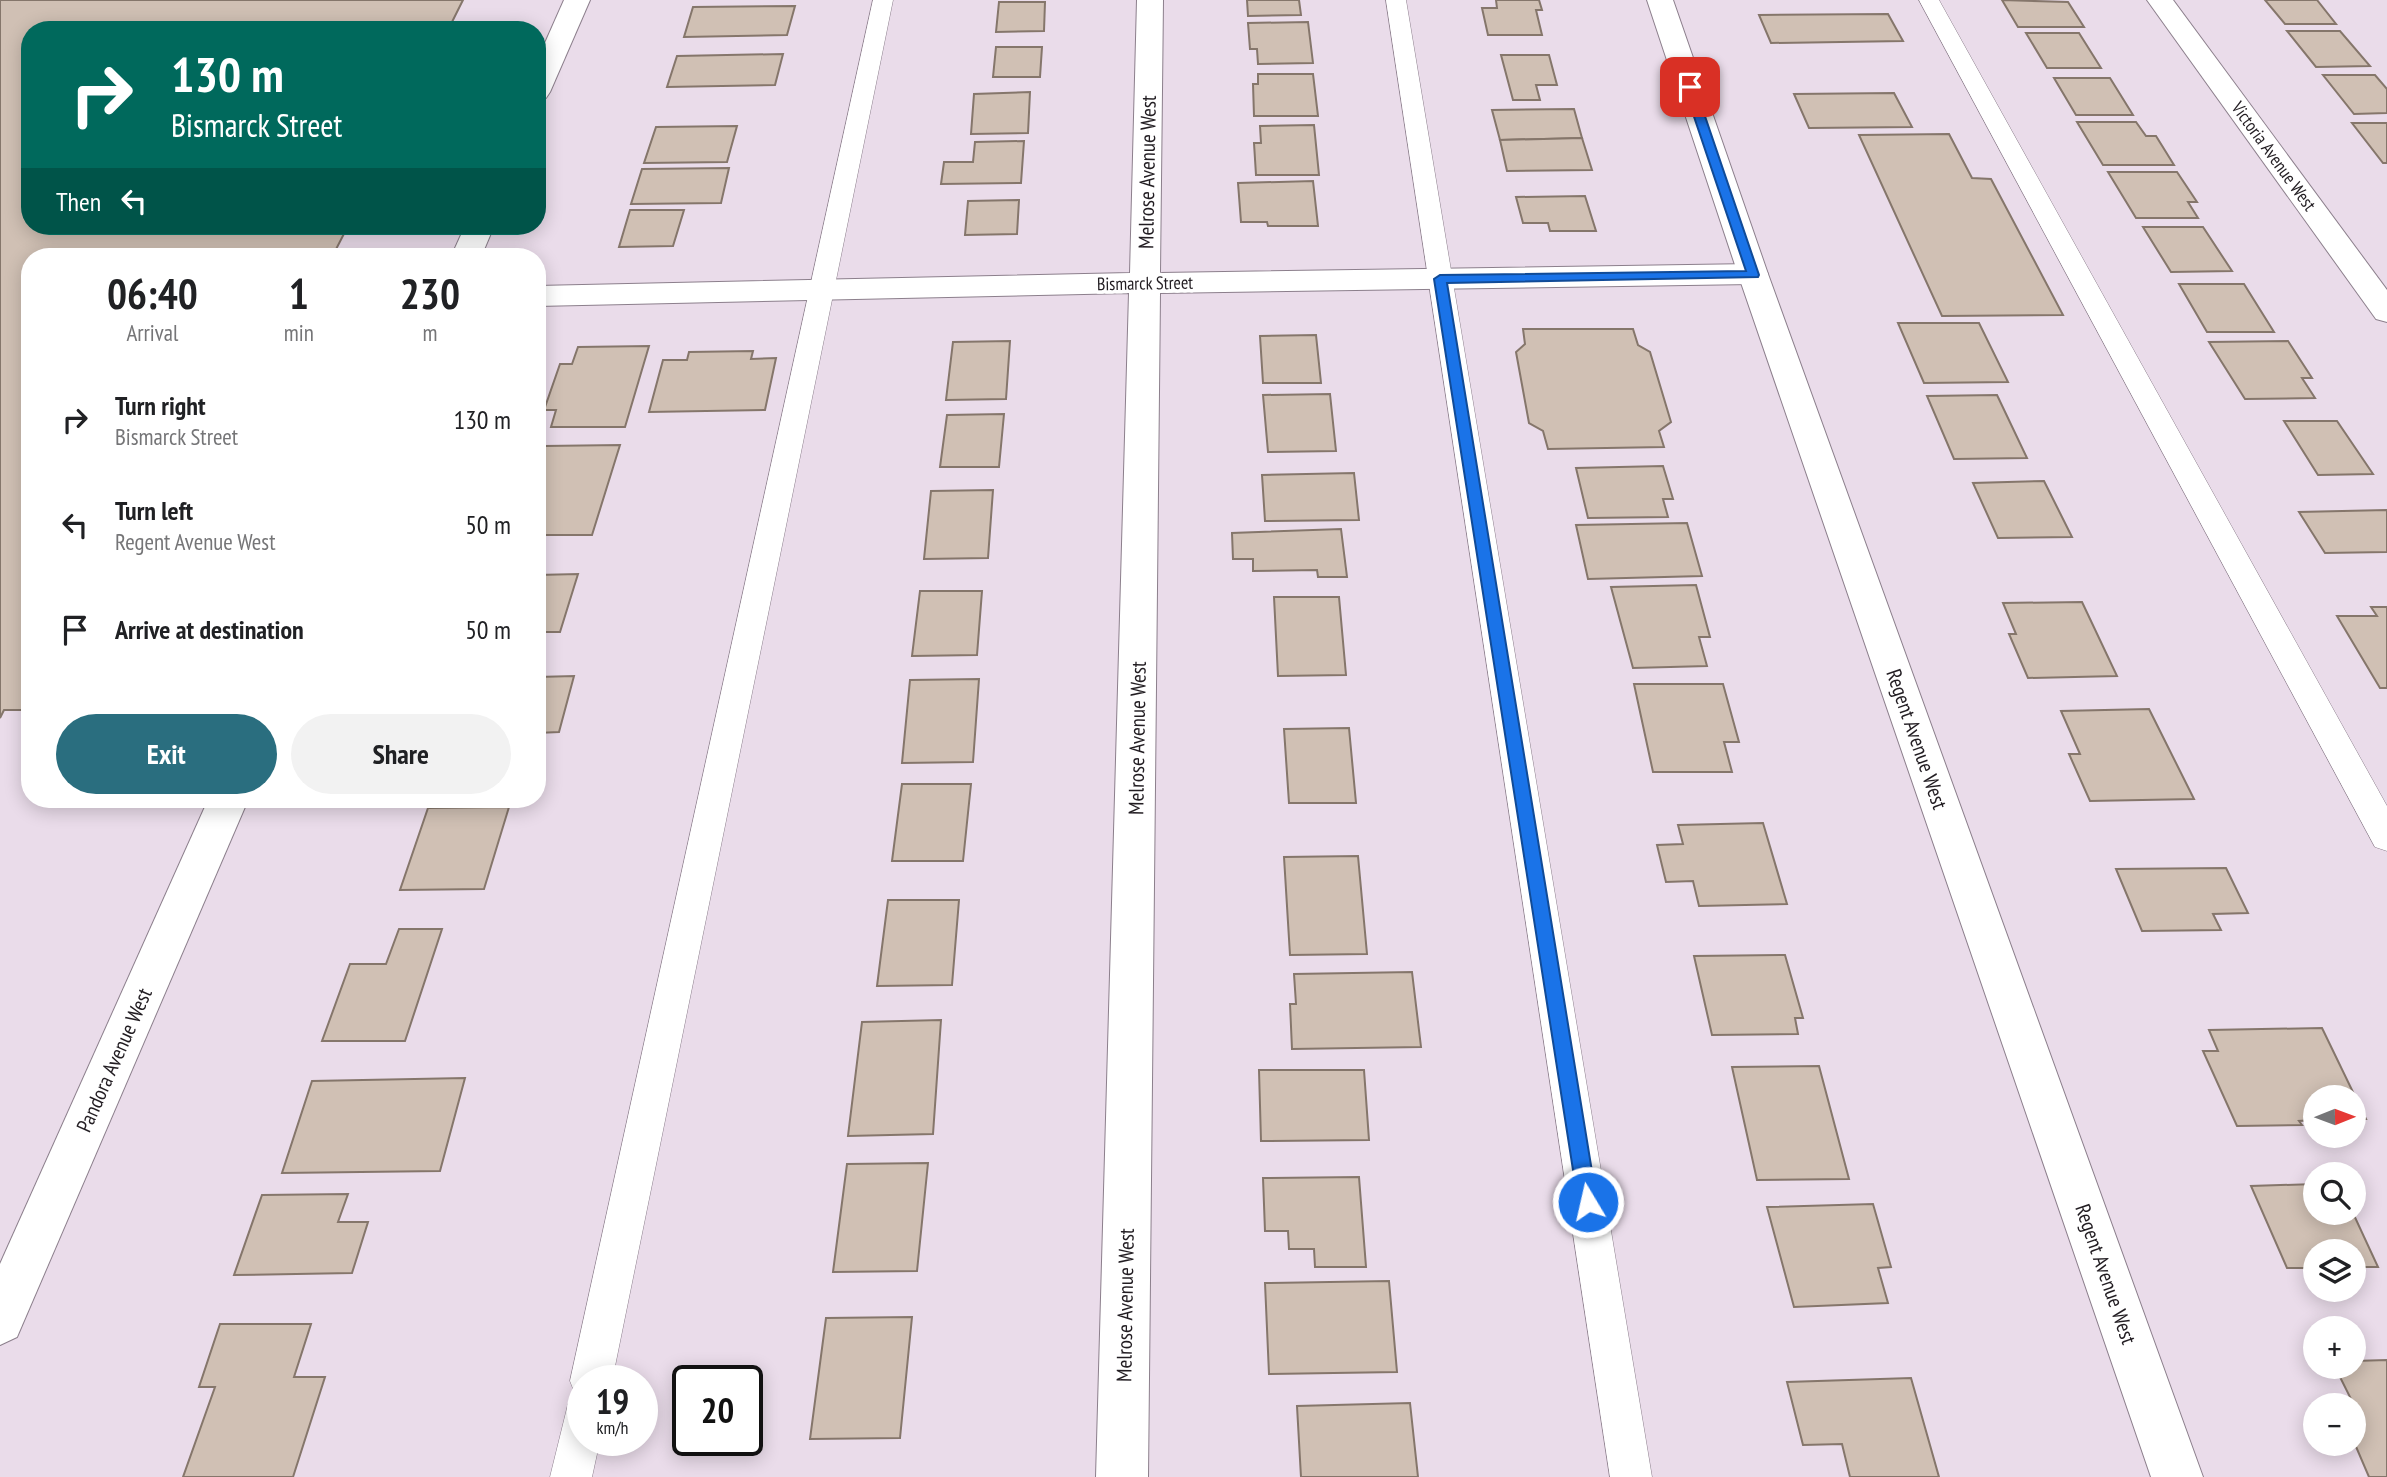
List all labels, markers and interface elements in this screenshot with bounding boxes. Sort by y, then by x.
text: 130 m [171,42,284,106]
icon: right [56,49,147,140]
pin [1660,57,1720,117]
icon: arrive [1671,68,1709,106]
street label: Melrose Avenue West [1132,95,1162,249]
street label: Victoria Avenue West [2226,96,2321,215]
text: Bismarck Street [171,104,342,146]
icon: left [115,182,153,220]
text: Then [56,185,101,218]
text: 06:40 [107,266,198,321]
text: 1 [289,266,309,321]
text: 230 [400,266,460,321]
street label: Bismarck Street [1097,271,1193,295]
text: Arrival [126,318,178,347]
text: min [284,318,314,347]
text: m [422,318,437,347]
text: Turn right [115,389,206,422]
icon: right [56,401,94,439]
text: 130 m [453,403,511,436]
text: Bismarck Street [115,422,238,451]
text: Turn left [115,494,193,527]
icon: left [56,506,94,544]
text: 50 m [465,508,511,541]
text: Regent Avenue West [115,527,275,556]
icon: arrive [56,611,94,649]
text: Arrive at destination [115,613,304,646]
text: 50 m [465,613,511,646]
street label: Melrose Avenue West [1122,661,1152,815]
street label: Regent Avenue West [1880,665,1954,813]
button: Exit [56,714,277,794]
button: Share [291,714,511,794]
street label: Pandora Avenue West [70,984,158,1136]
north arrow [2303,1085,2366,1148]
map controls [2303,1085,2366,1456]
button: search [2303,1162,2366,1225]
position arrow [1551,1165,1625,1239]
street label: Regent Avenue West [2069,1200,2143,1348]
street label: Melrose Avenue West [1110,1228,1140,1382]
button: layers [2303,1239,2366,1302]
button: + [2303,1316,2366,1379]
speed limit sign: 20 [672,1365,763,1456]
text: 19 [596,1378,629,1424]
button: − [2303,1393,2366,1456]
text: km/h [597,1416,628,1439]

